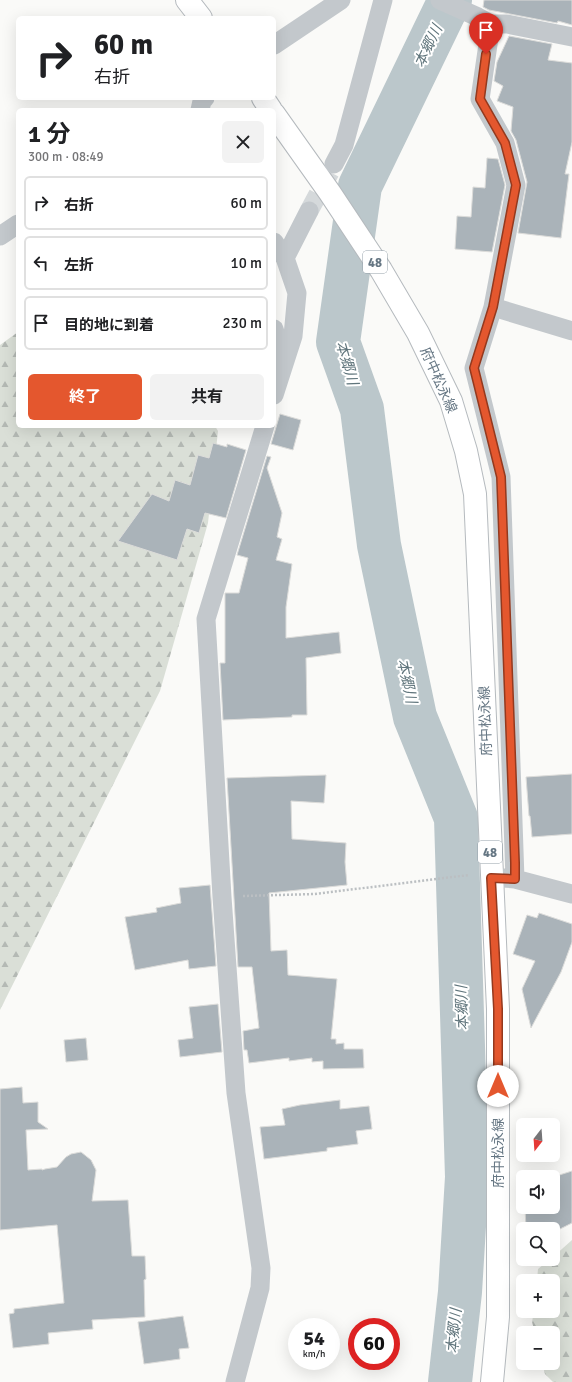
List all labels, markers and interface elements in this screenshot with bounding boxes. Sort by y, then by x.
pin [469,13,503,54]
icon: arrive [475,19,497,41]
water label: 本郷川 [410,20,447,70]
text: 60 m [94,28,153,62]
icon: right [28,32,80,84]
text: 右折 [94,66,130,88]
text: 1 分 [28,119,70,149]
button: close [222,121,264,163]
text: 300 m · 08:49 [28,149,104,165]
icon: right [30,192,52,214]
text: 60 m [231,194,262,212]
text: 右折 [64,196,94,214]
road number: 48 [363,251,387,273]
icon: left [30,252,52,274]
text: 10 m [231,254,262,272]
text: 左折 [64,256,94,274]
icon: arrive [30,312,52,334]
text: 230 m [222,314,262,332]
text: 目的地に到着 [64,316,154,334]
water label: 本郷川 [332,339,362,389]
street label: 府中松永線 [417,345,461,416]
button: 終了 [28,374,142,420]
button: 共有 [150,374,264,420]
water label: 本郷川 [394,657,421,707]
street label: 府中松永線 [476,686,495,756]
road number: 48 [478,841,502,863]
water label: 本郷川 [452,983,472,1031]
position arrow [477,1065,519,1107]
street label: 府中松永線 [490,1118,507,1188]
north arrow [516,1118,560,1162]
map controls [516,1118,560,1370]
button: sound [516,1170,560,1214]
button: search [516,1222,560,1266]
button: + [516,1274,560,1318]
water label: 本郷川 [443,1306,465,1354]
speed limit sign: 60 [348,1318,400,1370]
text: 54 [303,1326,325,1351]
button: − [516,1326,560,1370]
text: km/h [303,1348,325,1360]

